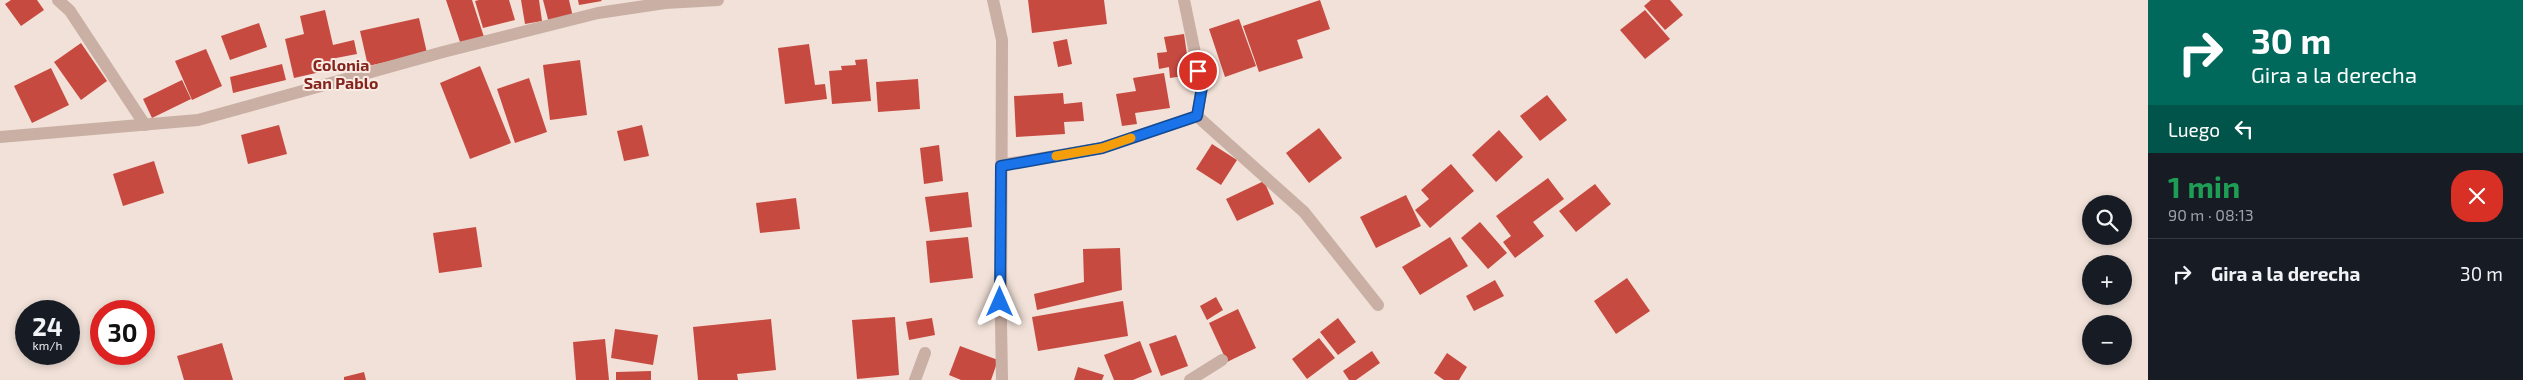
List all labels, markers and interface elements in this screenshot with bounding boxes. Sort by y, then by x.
text: 30 m [2251,19,2331,61]
icon: right [2168,20,2233,85]
pin [1177,50,1219,92]
district label: Colonia San Pablo [304,55,378,92]
icon: arrive [1184,57,1212,85]
text: Gira a la derecha [2251,61,2417,87]
icon: left [2230,115,2258,143]
text: Luego [2168,118,2220,141]
text: 1 min [2168,168,2240,204]
button: close [2451,170,2503,222]
map controls [2082,195,2132,365]
button: search [2082,195,2132,245]
text: 90 m · 08:13 [2168,205,2254,224]
button: + [2082,255,2132,305]
icon: right [2168,260,2196,288]
text: Gira a la derecha [2211,262,2360,285]
text: 30 m [2460,262,2503,285]
position arrow [973,275,1025,327]
speed limit sign: 30 [90,300,155,365]
text: 24 [32,311,63,341]
button: − [2082,315,2132,365]
text: km/h [33,338,62,352]

